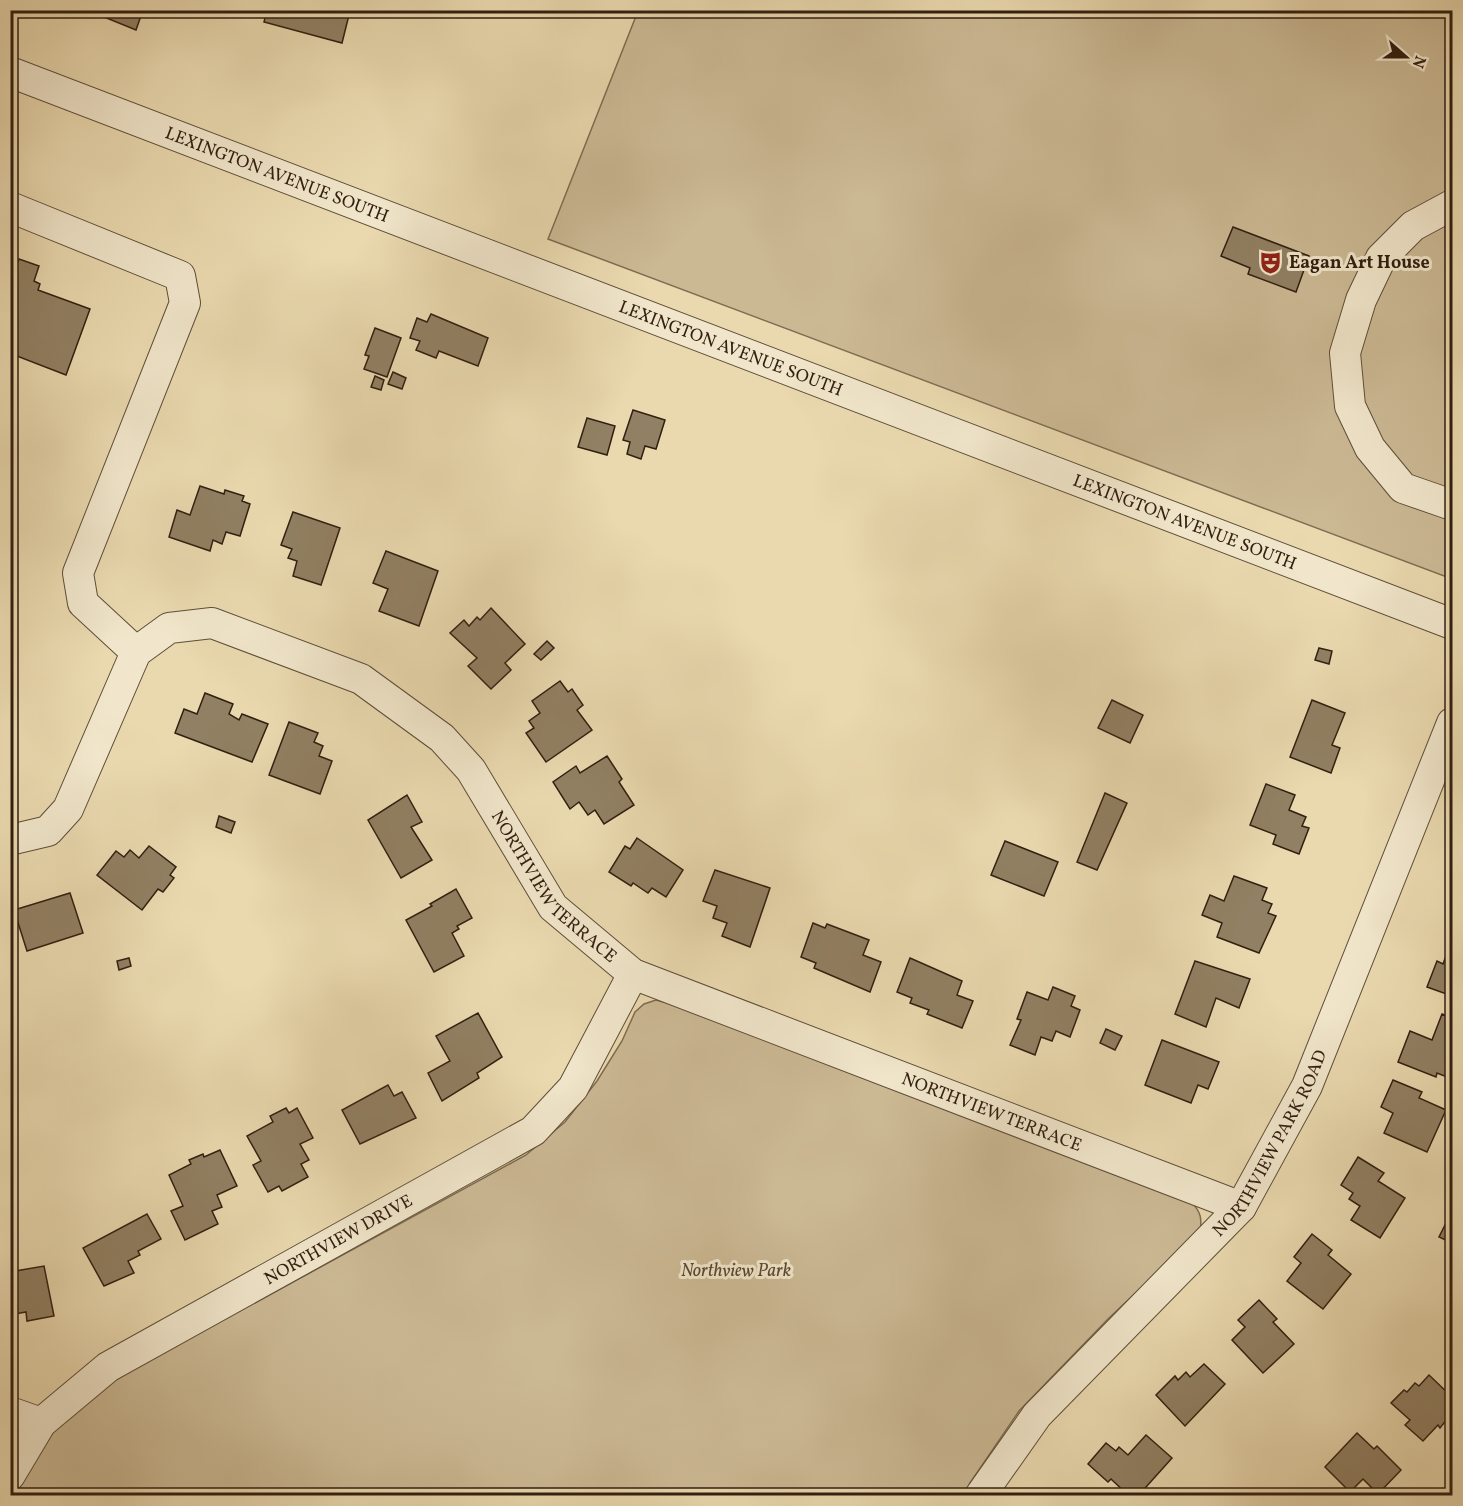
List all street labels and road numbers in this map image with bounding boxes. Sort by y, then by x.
street label: LEXINGTON AVENUE SOUTH [161,121,392,230]
street label: LEXINGTON AVENUE SOUTH [615,295,846,404]
street label: LEXINGTON AVENUE SOUTH [1069,469,1300,577]
street label: NORTHVIEW TERRACE [484,806,622,969]
street label: NORTHVIEW PARK ROAD [1207,1047,1334,1243]
street label: NORTHVIEW TERRACE [898,1067,1085,1159]
street label: NORTHVIEW DRIVE [260,1189,418,1292]

